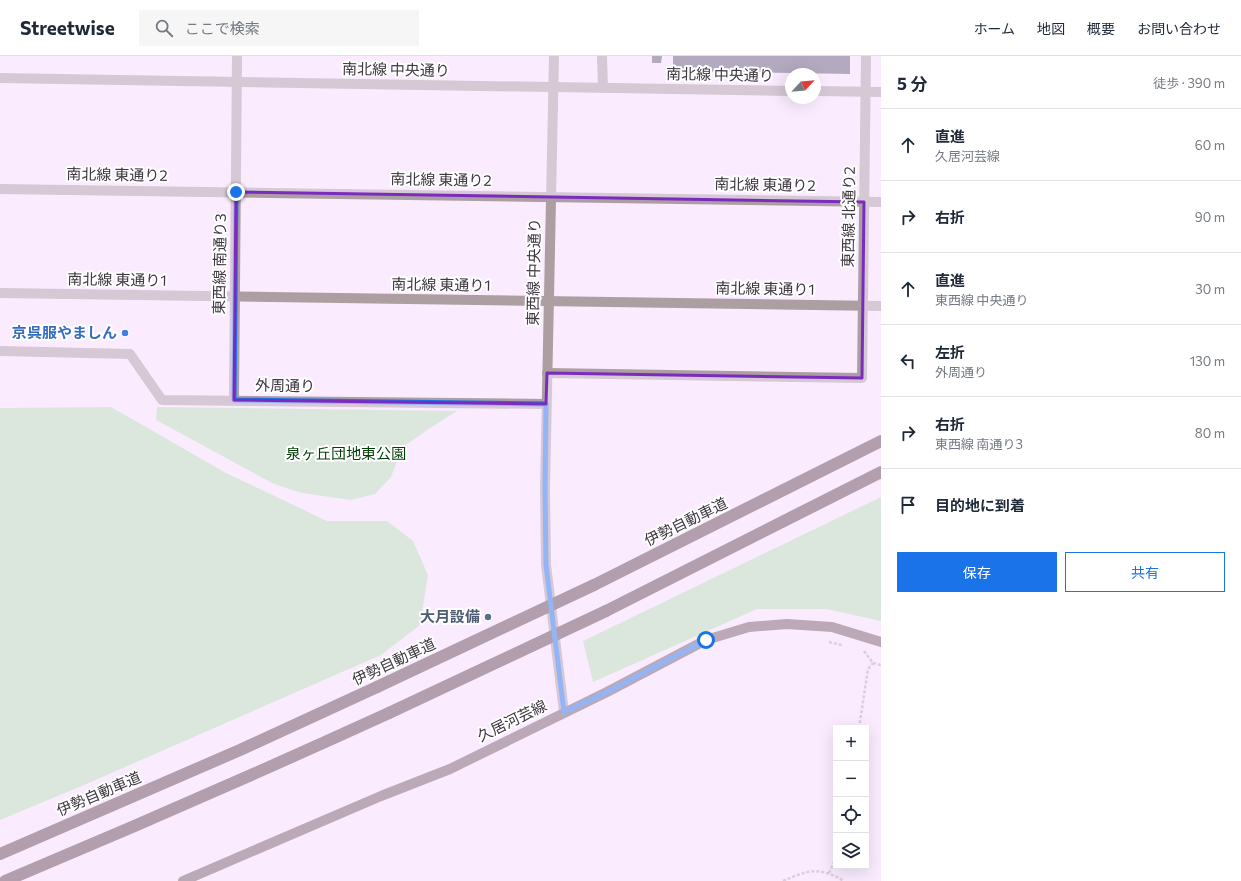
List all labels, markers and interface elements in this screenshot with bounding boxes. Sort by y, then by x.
search box [139,10,419,46]
text: Streetwise [20,16,115,39]
icon: search [153,17,175,39]
text: ここで検索 [185,19,260,37]
text: ホーム [973,20,1015,37]
text: 地図 [1037,20,1065,37]
text: 概要 [1087,20,1115,37]
text: お問い合わせ [1137,20,1221,37]
street label: 南北線 中央通り [342,59,450,79]
street label: 南北線 中央通り [666,64,774,84]
north arrow [785,68,821,104]
text: 5 分 [897,73,927,94]
text: 徒歩 · 390 m [1153,75,1225,91]
text: 直進 [935,127,965,145]
icon: ahead [897,134,919,156]
text: 60 m [1195,137,1225,153]
text: 久居河芸線 [935,148,1000,164]
street label: 南北線 東通り2 [66,164,168,184]
street label: 東西線 北通り2 [838,166,858,268]
street label: 南北線 東通り2 [390,169,492,189]
street label: 南北線 東通り2 [714,174,816,194]
route end [227,183,245,201]
icon: right [897,206,919,228]
text: 右折 [935,208,965,226]
text: 90 m [1195,209,1225,225]
street label: 東西線 南通り3 [209,213,229,315]
street label: 東西線 中央通り [523,218,543,326]
street label: 南北線 東通り1 [67,269,167,289]
text: 直進 [935,271,965,289]
street label: 南北線 東通り1 [391,274,491,294]
street label: 南北線 東通り1 [715,278,815,298]
icon: ahead [897,278,919,300]
text: 30 m [1195,281,1225,297]
text: 東西線 中央通り [935,292,1029,308]
place label: 京呉服やましん [12,323,117,341]
marker: 京呉服やましん [120,328,130,338]
text: 左折 [935,343,965,361]
icon: left [897,350,919,372]
text: 130 m [1190,353,1225,369]
text: 外周通り [935,364,987,380]
street label: 外周通り [255,375,315,395]
text: 右折 [935,415,965,433]
icon: right [897,422,919,444]
text: 80 m [1195,425,1225,441]
text: 東西線 南通り3 [935,436,1023,452]
park label: 泉ヶ丘団地東公園 [286,444,406,462]
street label: 伊勢自動車道 [641,493,730,549]
icon: arrive [897,494,919,516]
text: 目的地に到着 [935,496,1025,514]
button: 保存 [897,552,1057,592]
button: 共有 [1065,552,1225,592]
place label: 大月設備 [420,607,480,625]
marker: 大月設備 [483,612,493,622]
route start [697,631,715,649]
street label: 伊勢自動車道 [349,634,438,688]
street label: 久居河芸線 [474,696,549,745]
map controls [833,725,869,869]
button: + [833,725,869,761]
button: − [833,761,869,797]
street label: 伊勢自動車道 [54,767,144,819]
button: locate [833,797,869,833]
button: layers [833,833,869,869]

